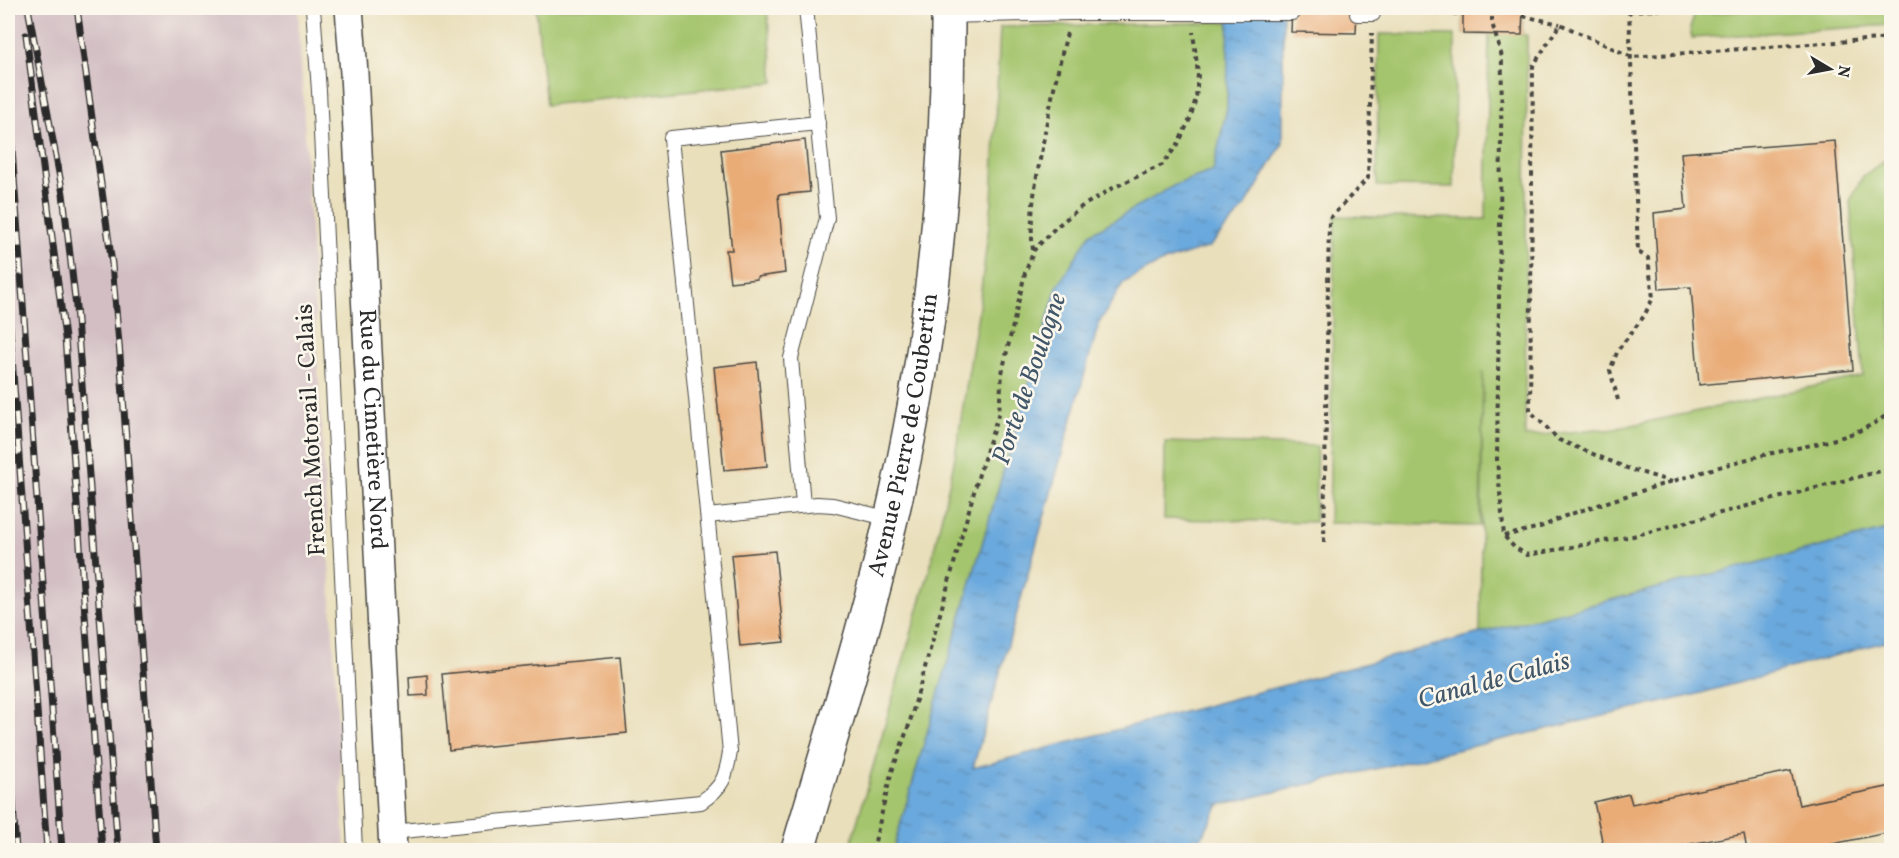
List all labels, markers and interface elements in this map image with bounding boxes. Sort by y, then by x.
north arrow [1800,39,1860,99]
text: N [1831,64,1855,79]
water label: Porte de Boulogne [984,288,1076,470]
street label: Avenue Pierre de Coubertin [860,291,948,581]
street label: French Motorail - Calais [288,303,336,557]
street label: Rue du Cimetière Nord [349,308,395,551]
water label: Canal de Calais [1414,643,1574,719]

